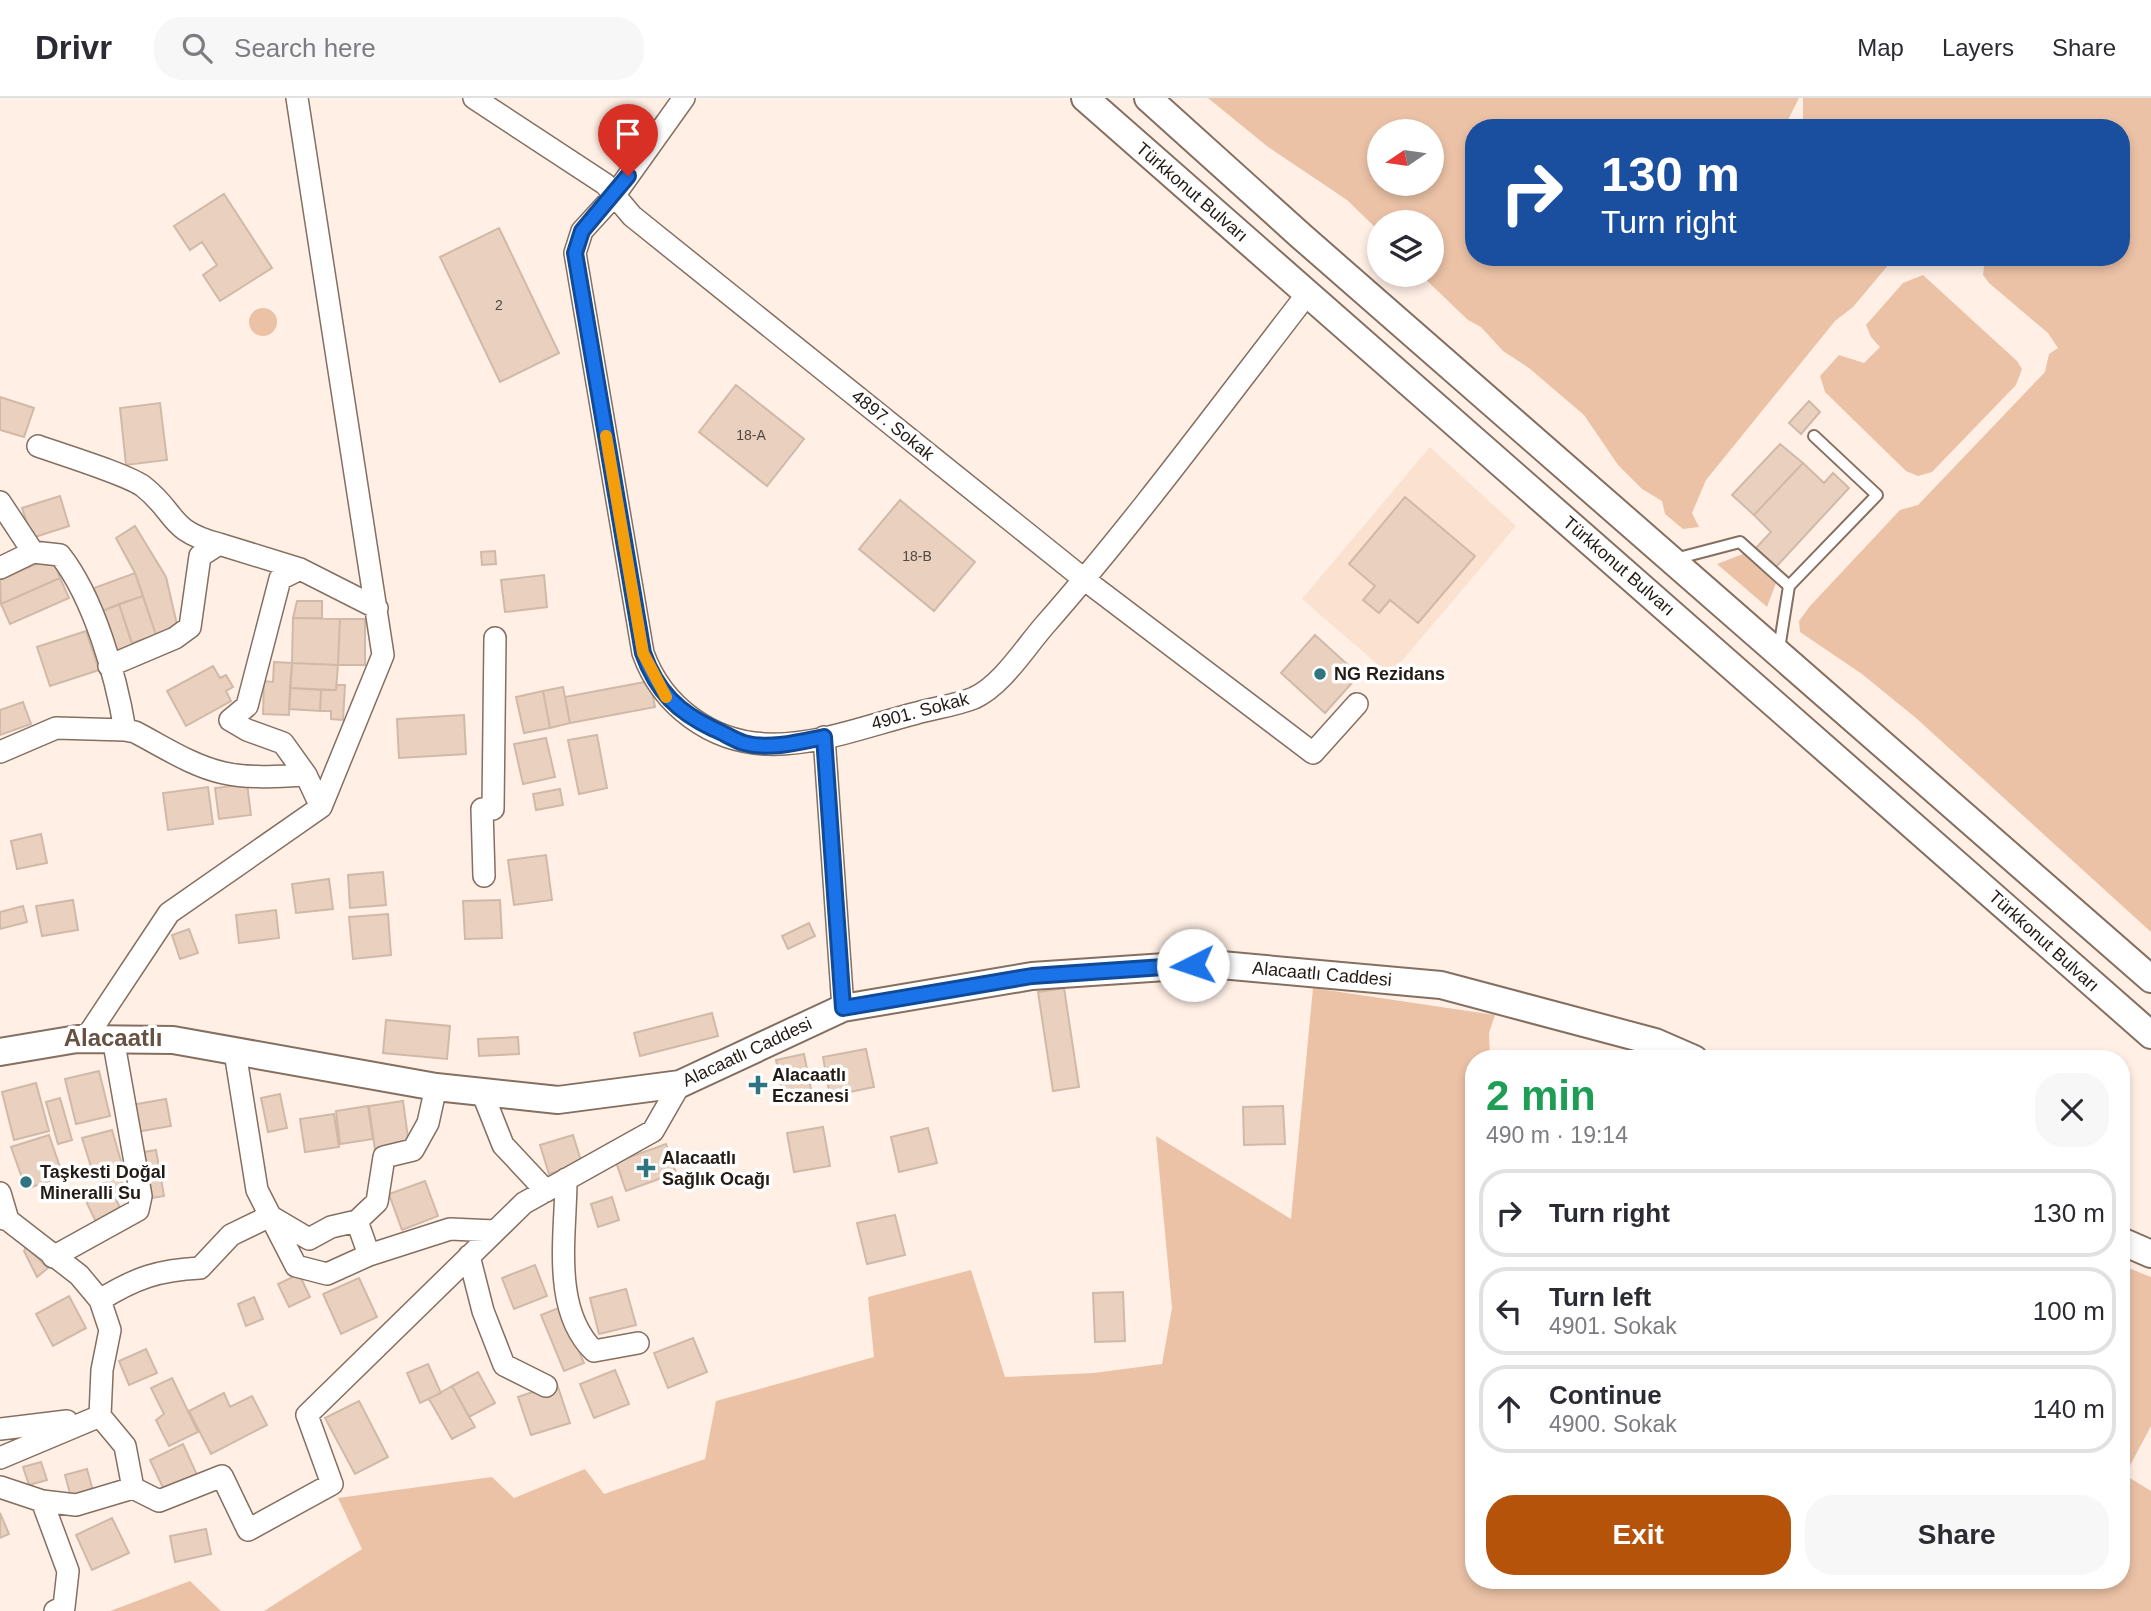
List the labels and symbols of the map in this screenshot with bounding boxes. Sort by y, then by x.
pin [598,104,658,176]
north arrow [1367,119,1444,196]
street label: Türkkonut Bulvarı [1132,138,1252,246]
house number: 2 [495,297,503,313]
street label: 4897. Sokak [848,386,939,465]
house number: 18-A [736,427,766,443]
street label: Türkkonut Bulvarı [1559,512,1679,620]
house number: 18-B [902,548,932,564]
place label: NG Rezidans [1334,664,1445,684]
marker: NG Rezidans [1312,666,1328,682]
street label: 4901. Sokak [869,688,972,734]
street label: Türkkonut Bulvarı [1985,886,2103,996]
position arrow [1156,928,1230,1002]
street label: Alacaatlı Caddesi [1251,958,1393,990]
street label: Alacaatlı Caddesi [679,1013,815,1091]
district label: Alacaatlı [64,1024,162,1051]
place label: Alacaatlı Eczanesi [772,1065,849,1106]
marker: Alacaatlı Eczanesi [750,1077,766,1093]
place label: Alacaatlı Sağlık Ocağı [662,1148,770,1189]
marker: Alacaatlı Sağlık Ocağı [636,1158,656,1178]
place label: Taşkesti Doğal Mineralli Su [40,1162,166,1203]
marker: Taşkesti Doğal Mineralli Su [18,1174,34,1190]

